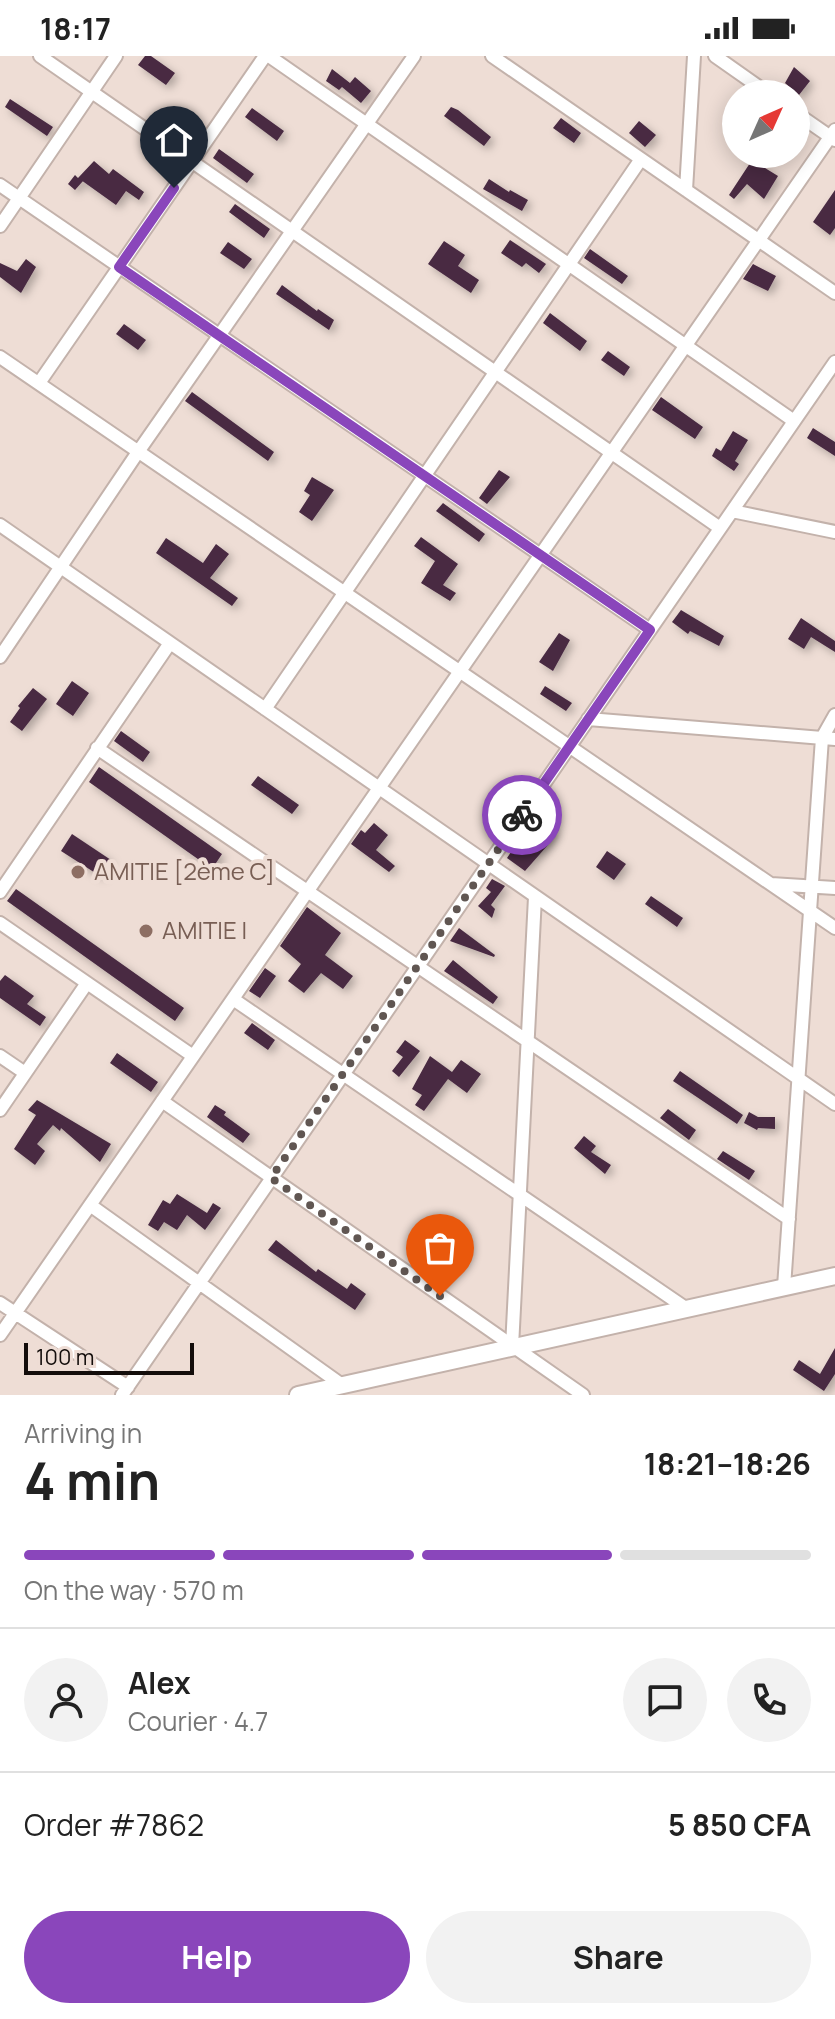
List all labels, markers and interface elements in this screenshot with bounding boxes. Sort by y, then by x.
text: 18:17 [40,8,111,49]
north arrow [722,80,810,168]
map controls [722,80,810,168]
pin [140,106,208,188]
icon: home [152,118,196,162]
courier [482,775,562,855]
icon: bike [500,793,544,837]
place label: AMITIE [2ème C] [94,854,275,887]
marker: AMITIE [2ème C] [69,863,87,881]
place label: AMITIE I [162,913,247,946]
marker: AMITIE I [137,922,155,940]
pin [406,1214,474,1296]
icon: bag [418,1226,462,1270]
scale bar [24,1339,194,1375]
text: 100 m [36,1342,94,1372]
text: Arriving in [24,1415,142,1451]
text: 18:21–18:26 [644,1443,811,1484]
text: 4 min [24,1445,160,1516]
text: On the way · 570 m [24,1572,244,1608]
button: person [24,1658,108,1742]
button: chat [623,1658,707,1742]
button: phone [727,1658,811,1742]
text: Alex [128,1662,191,1703]
text: Courier · 4.7 [128,1703,268,1739]
text: Order #7862 [24,1804,204,1845]
text: 5 850 CFA [668,1804,811,1845]
button: Help [24,1911,410,2003]
button: Share [426,1911,811,2003]

